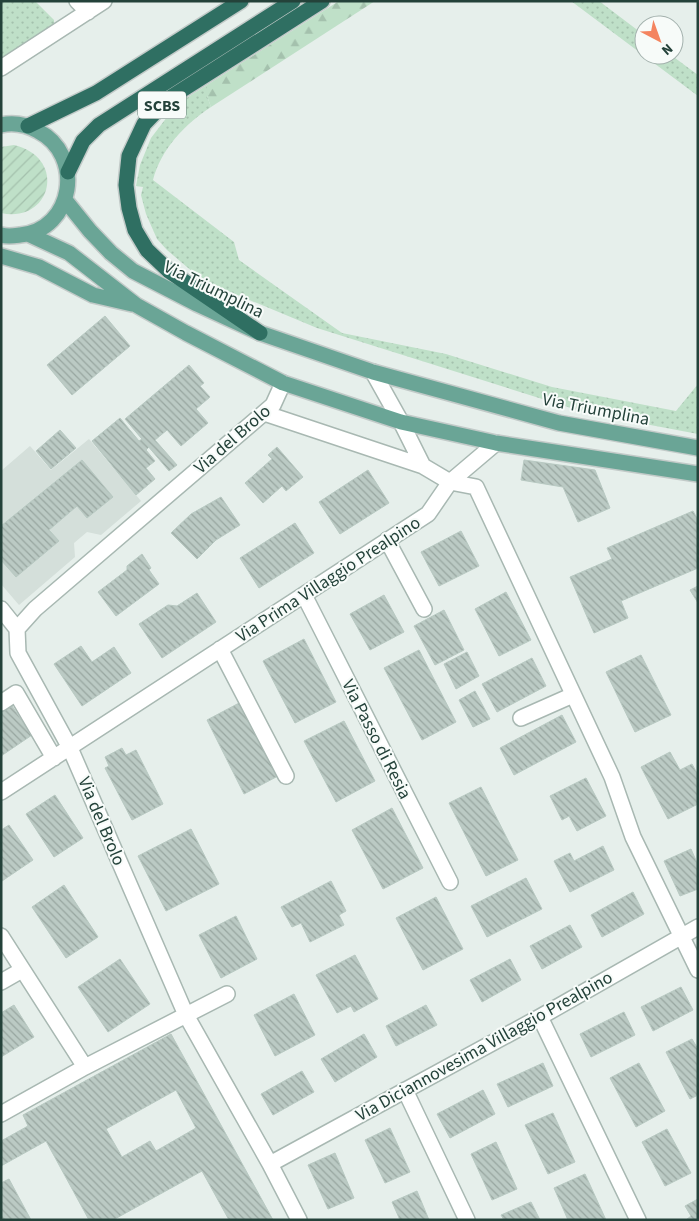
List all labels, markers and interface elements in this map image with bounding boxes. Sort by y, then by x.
north arrow [634,15,684,65]
text: N [657,38,677,60]
road number: SCBS [138,92,186,118]
street label: Via Triumplina [160,254,268,324]
street label: Via Triumplina [540,387,652,432]
street label: Via del Brolo [189,399,276,480]
street label: Via Prima Villaggio Prealpino [231,510,425,649]
street label: Via Passo di Resia [336,675,418,803]
street label: Via del Brolo [72,773,131,869]
street label: Via Diciannovesima Villaggio Prealpino [351,965,617,1128]

